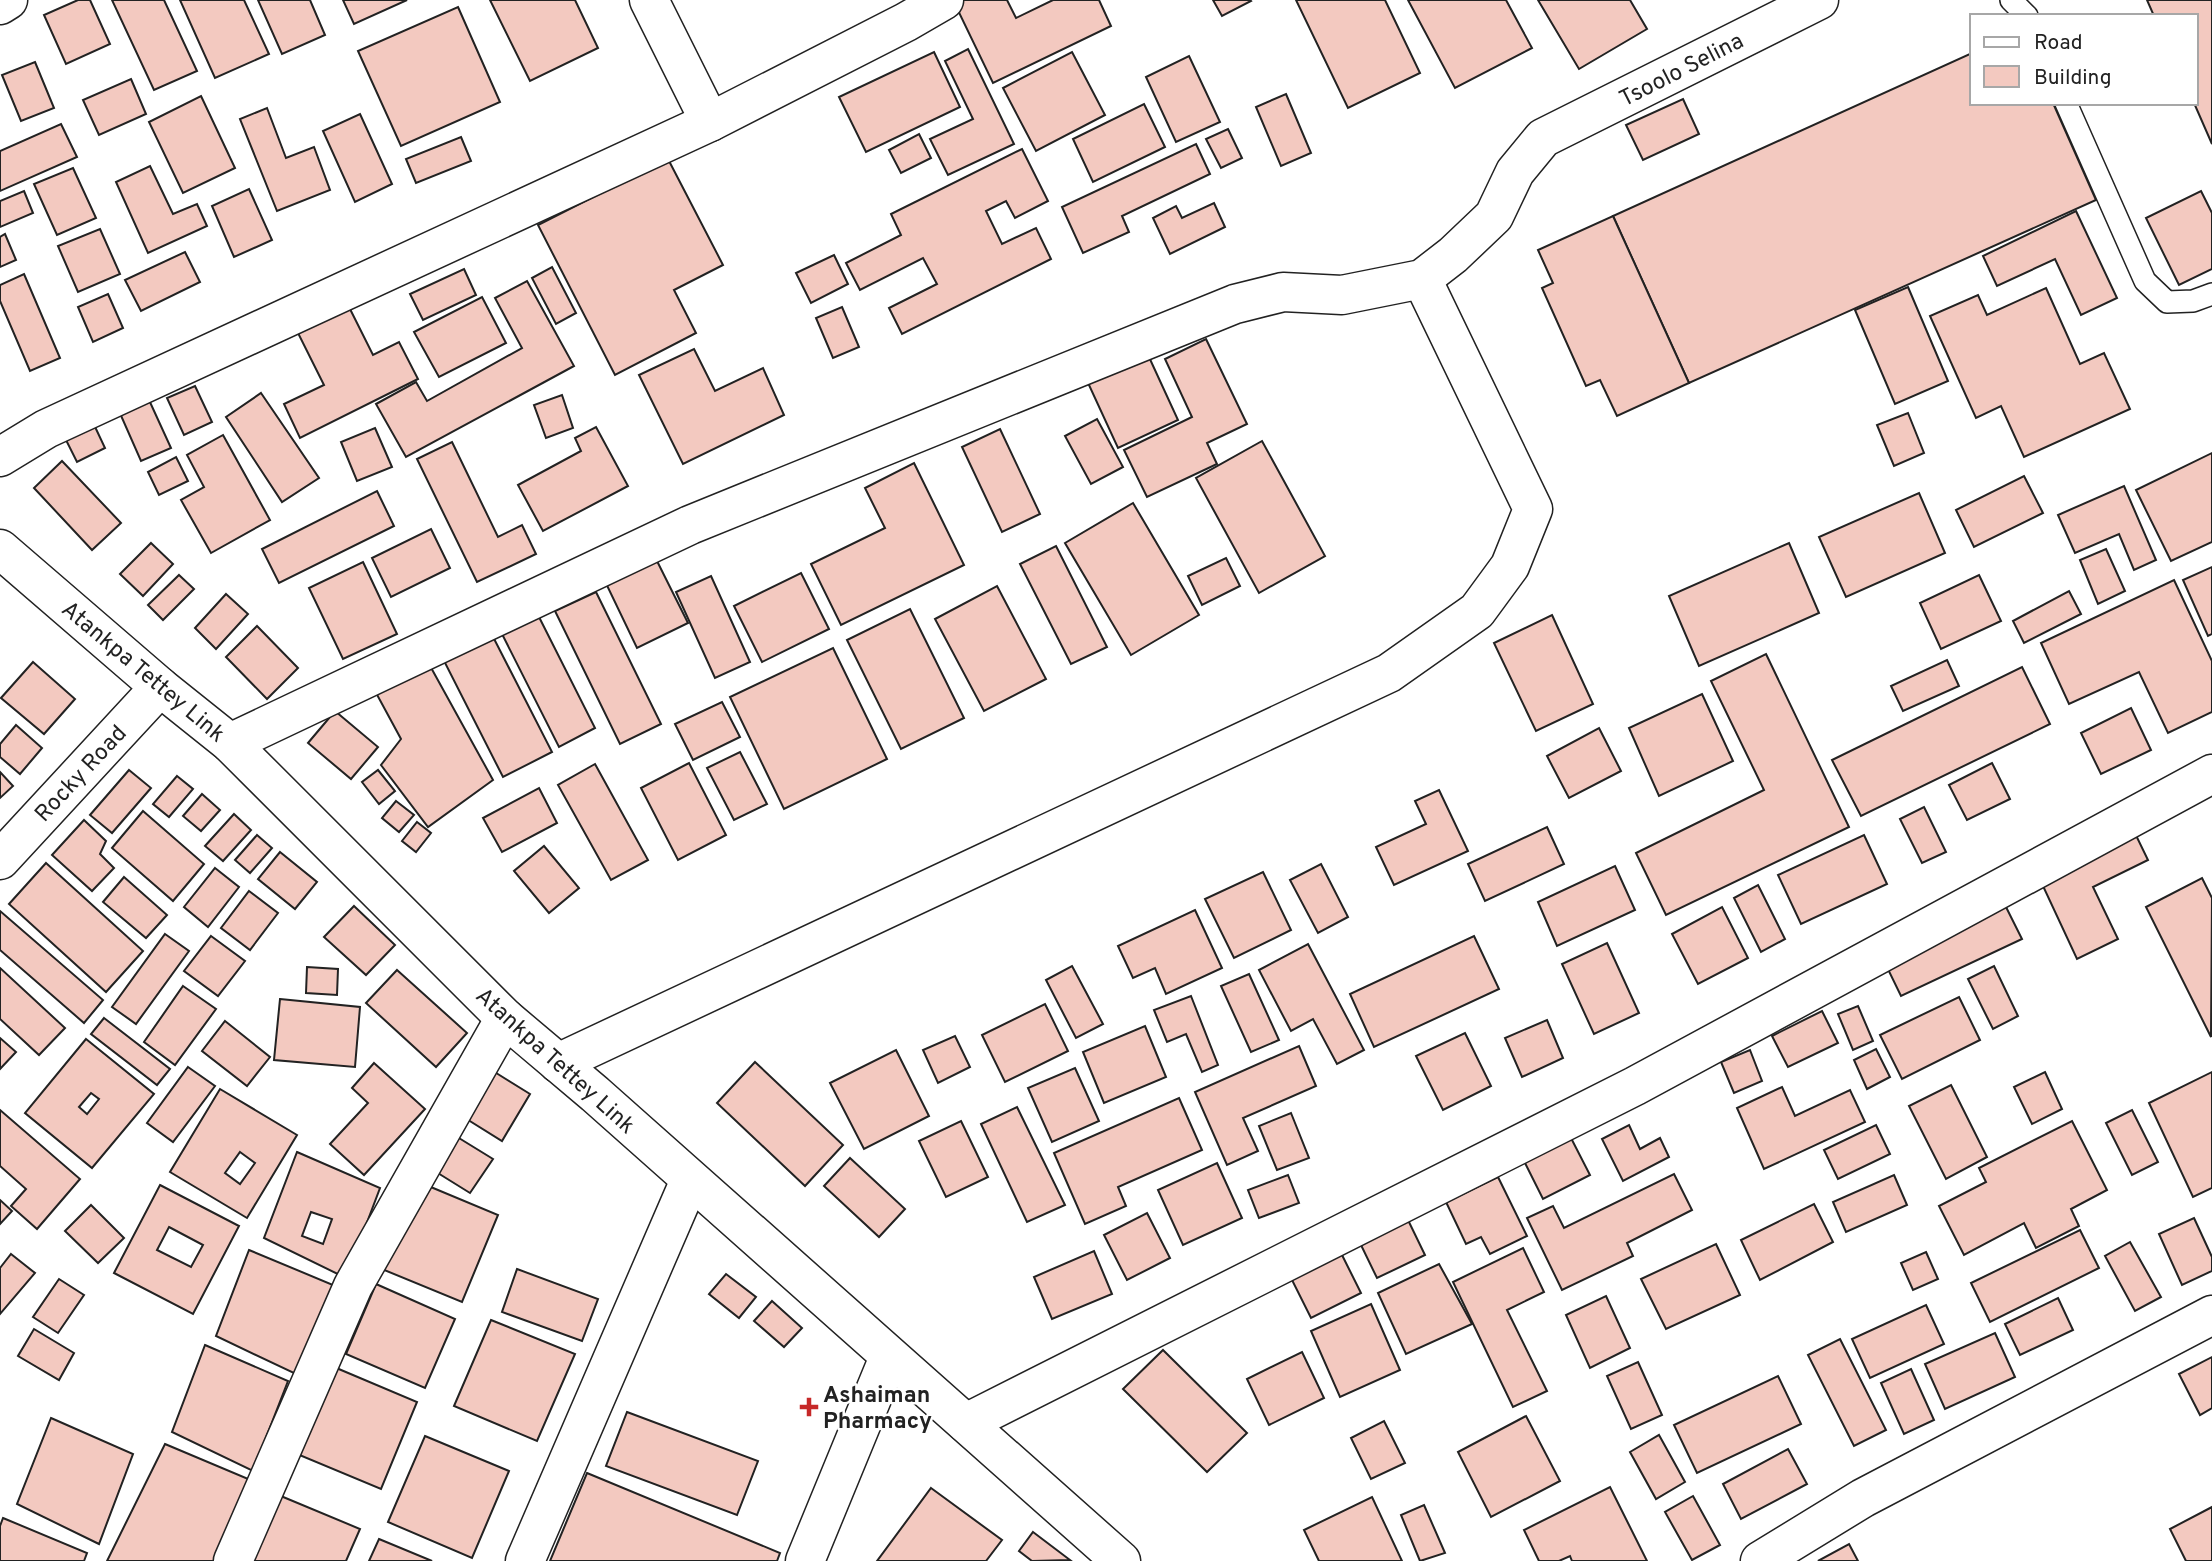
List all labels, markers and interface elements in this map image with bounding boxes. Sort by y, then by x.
legend [1970,14,2198,105]
street label: Tsoolo Selina [1615,28,1749,115]
text: Road [2034,30,2083,57]
text: Building [2034,65,2112,92]
street label: Atankpa Tettey Link [55,596,230,750]
street label: Rocky Road [30,720,134,829]
street label: Atankpa Tettey Link [468,982,640,1141]
place label: Ashaiman Pharmacy [823,1382,932,1437]
marker: Ashaiman Pharmacy [801,1399,817,1415]

